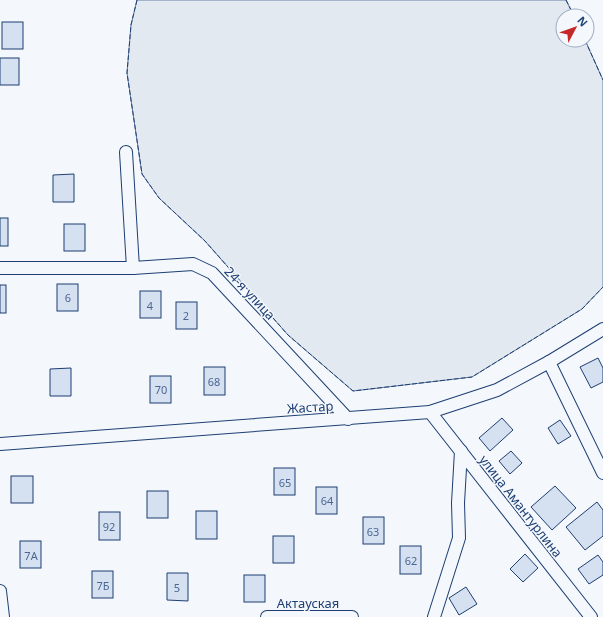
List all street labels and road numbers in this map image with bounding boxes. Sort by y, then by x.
street label: 24-я улица [221,262,279,324]
street label: Жастар [286,396,334,418]
street label: улица Амантурлина [475,451,567,561]
street label: Актауская [277,594,339,612]

